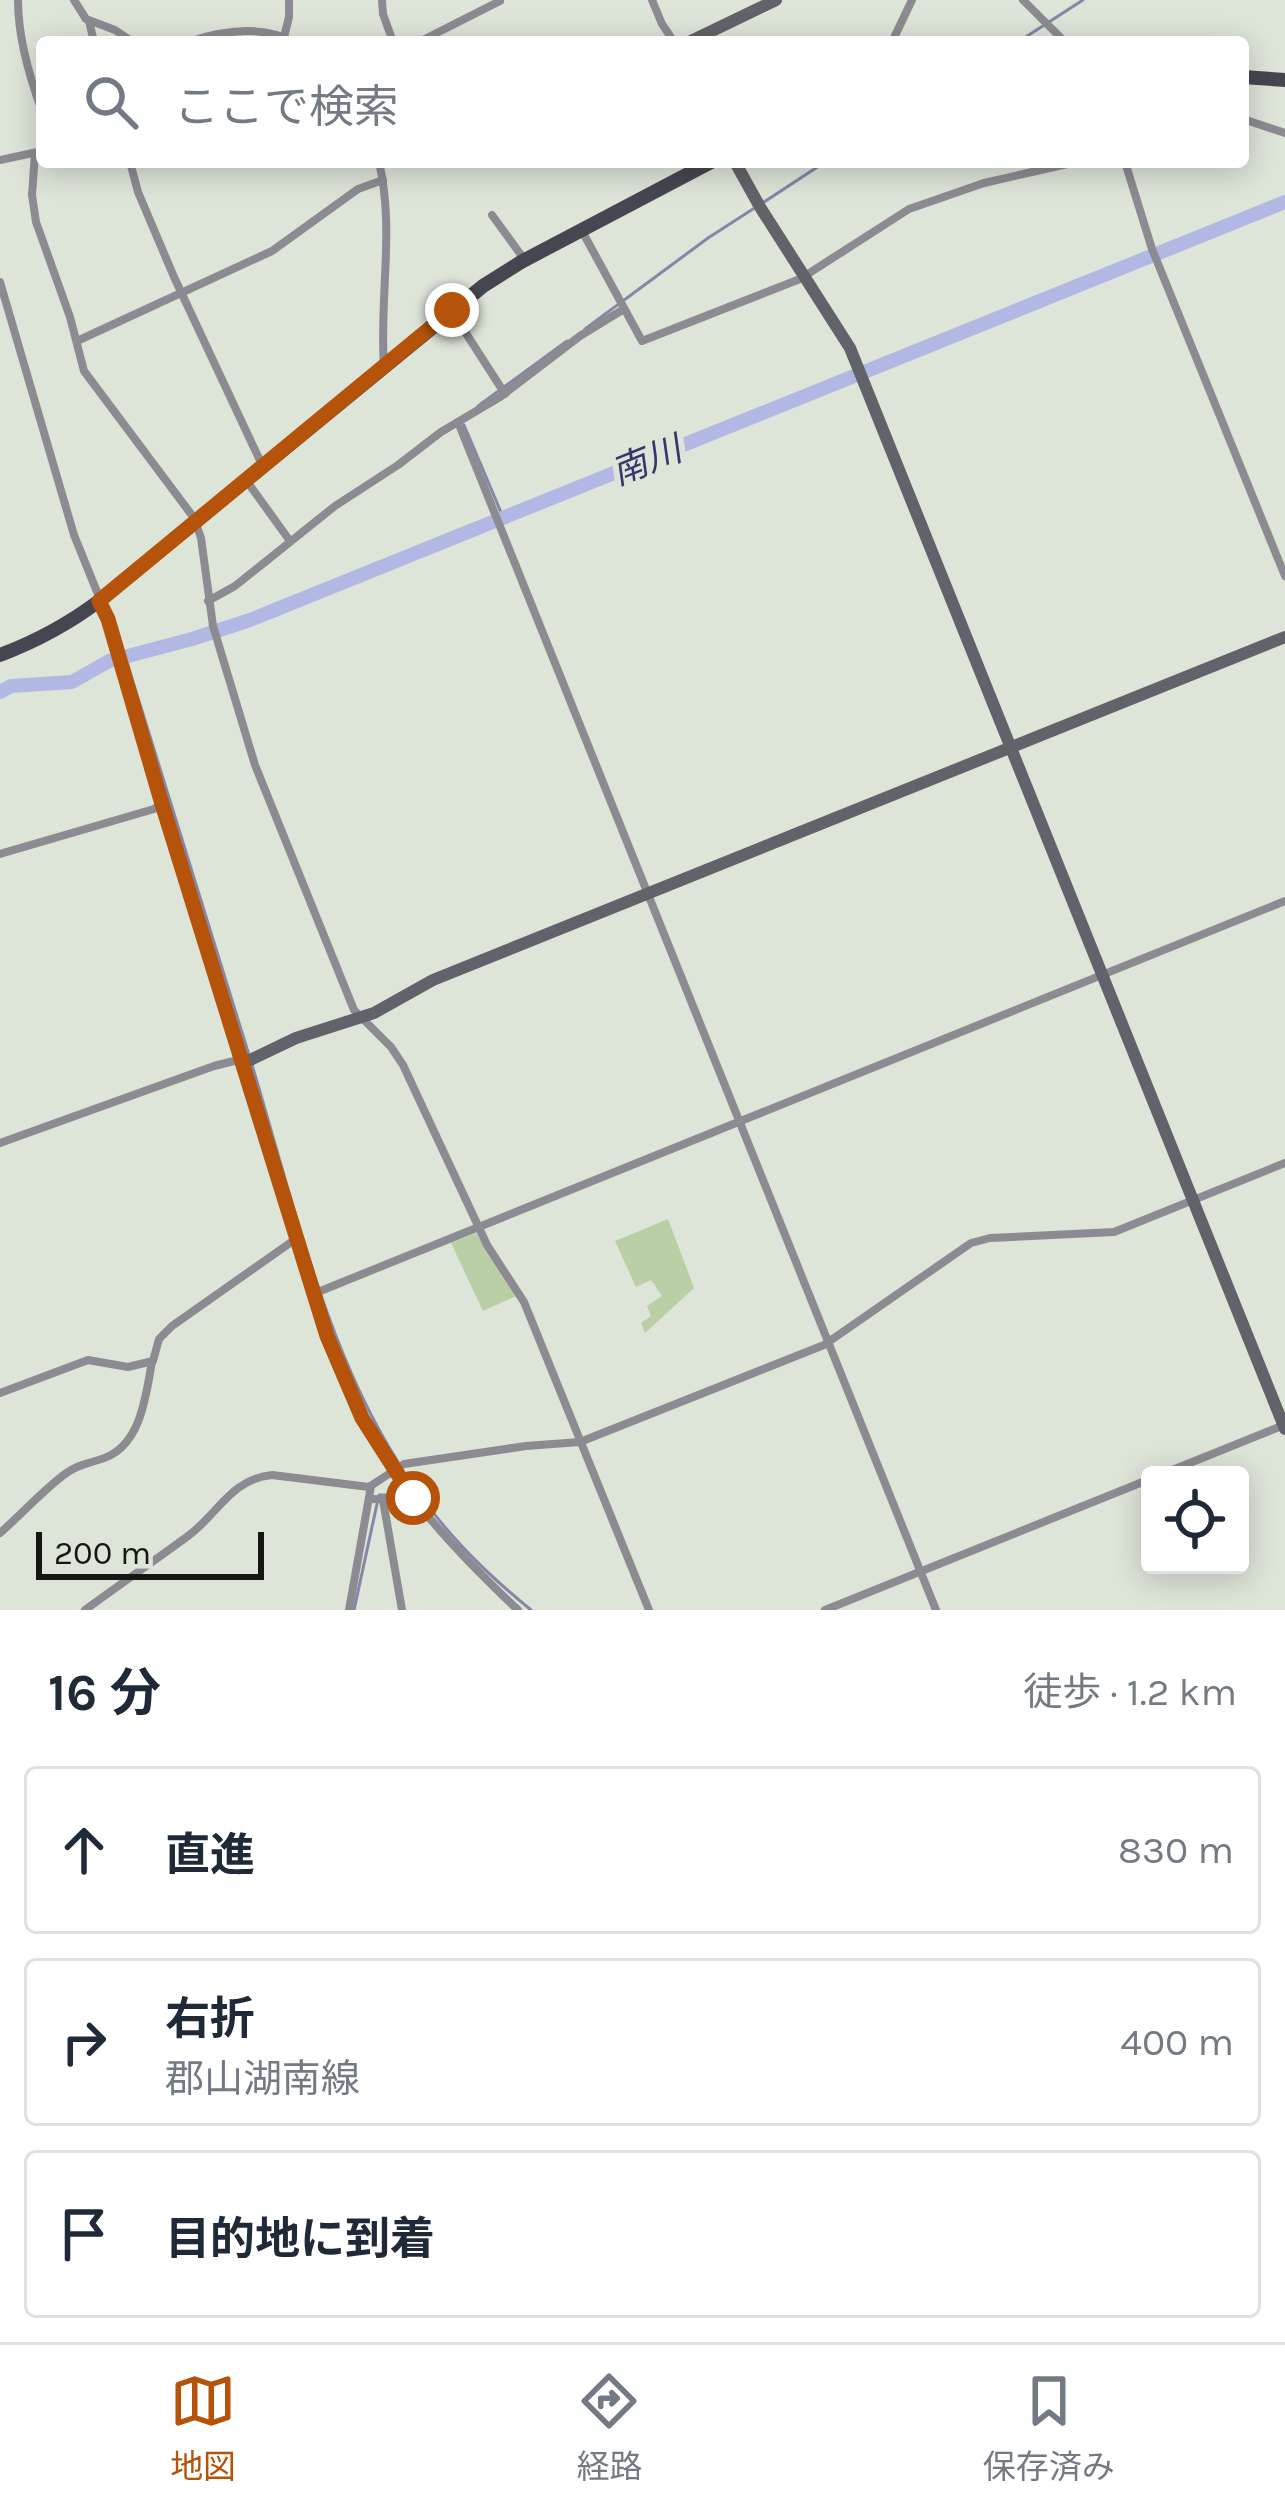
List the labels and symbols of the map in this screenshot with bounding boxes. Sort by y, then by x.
route end [425,283,479,337]
water label: 南川 [605,426,691,494]
route start [386,1471,440,1525]
scale bar [36,1526,264,1579]

